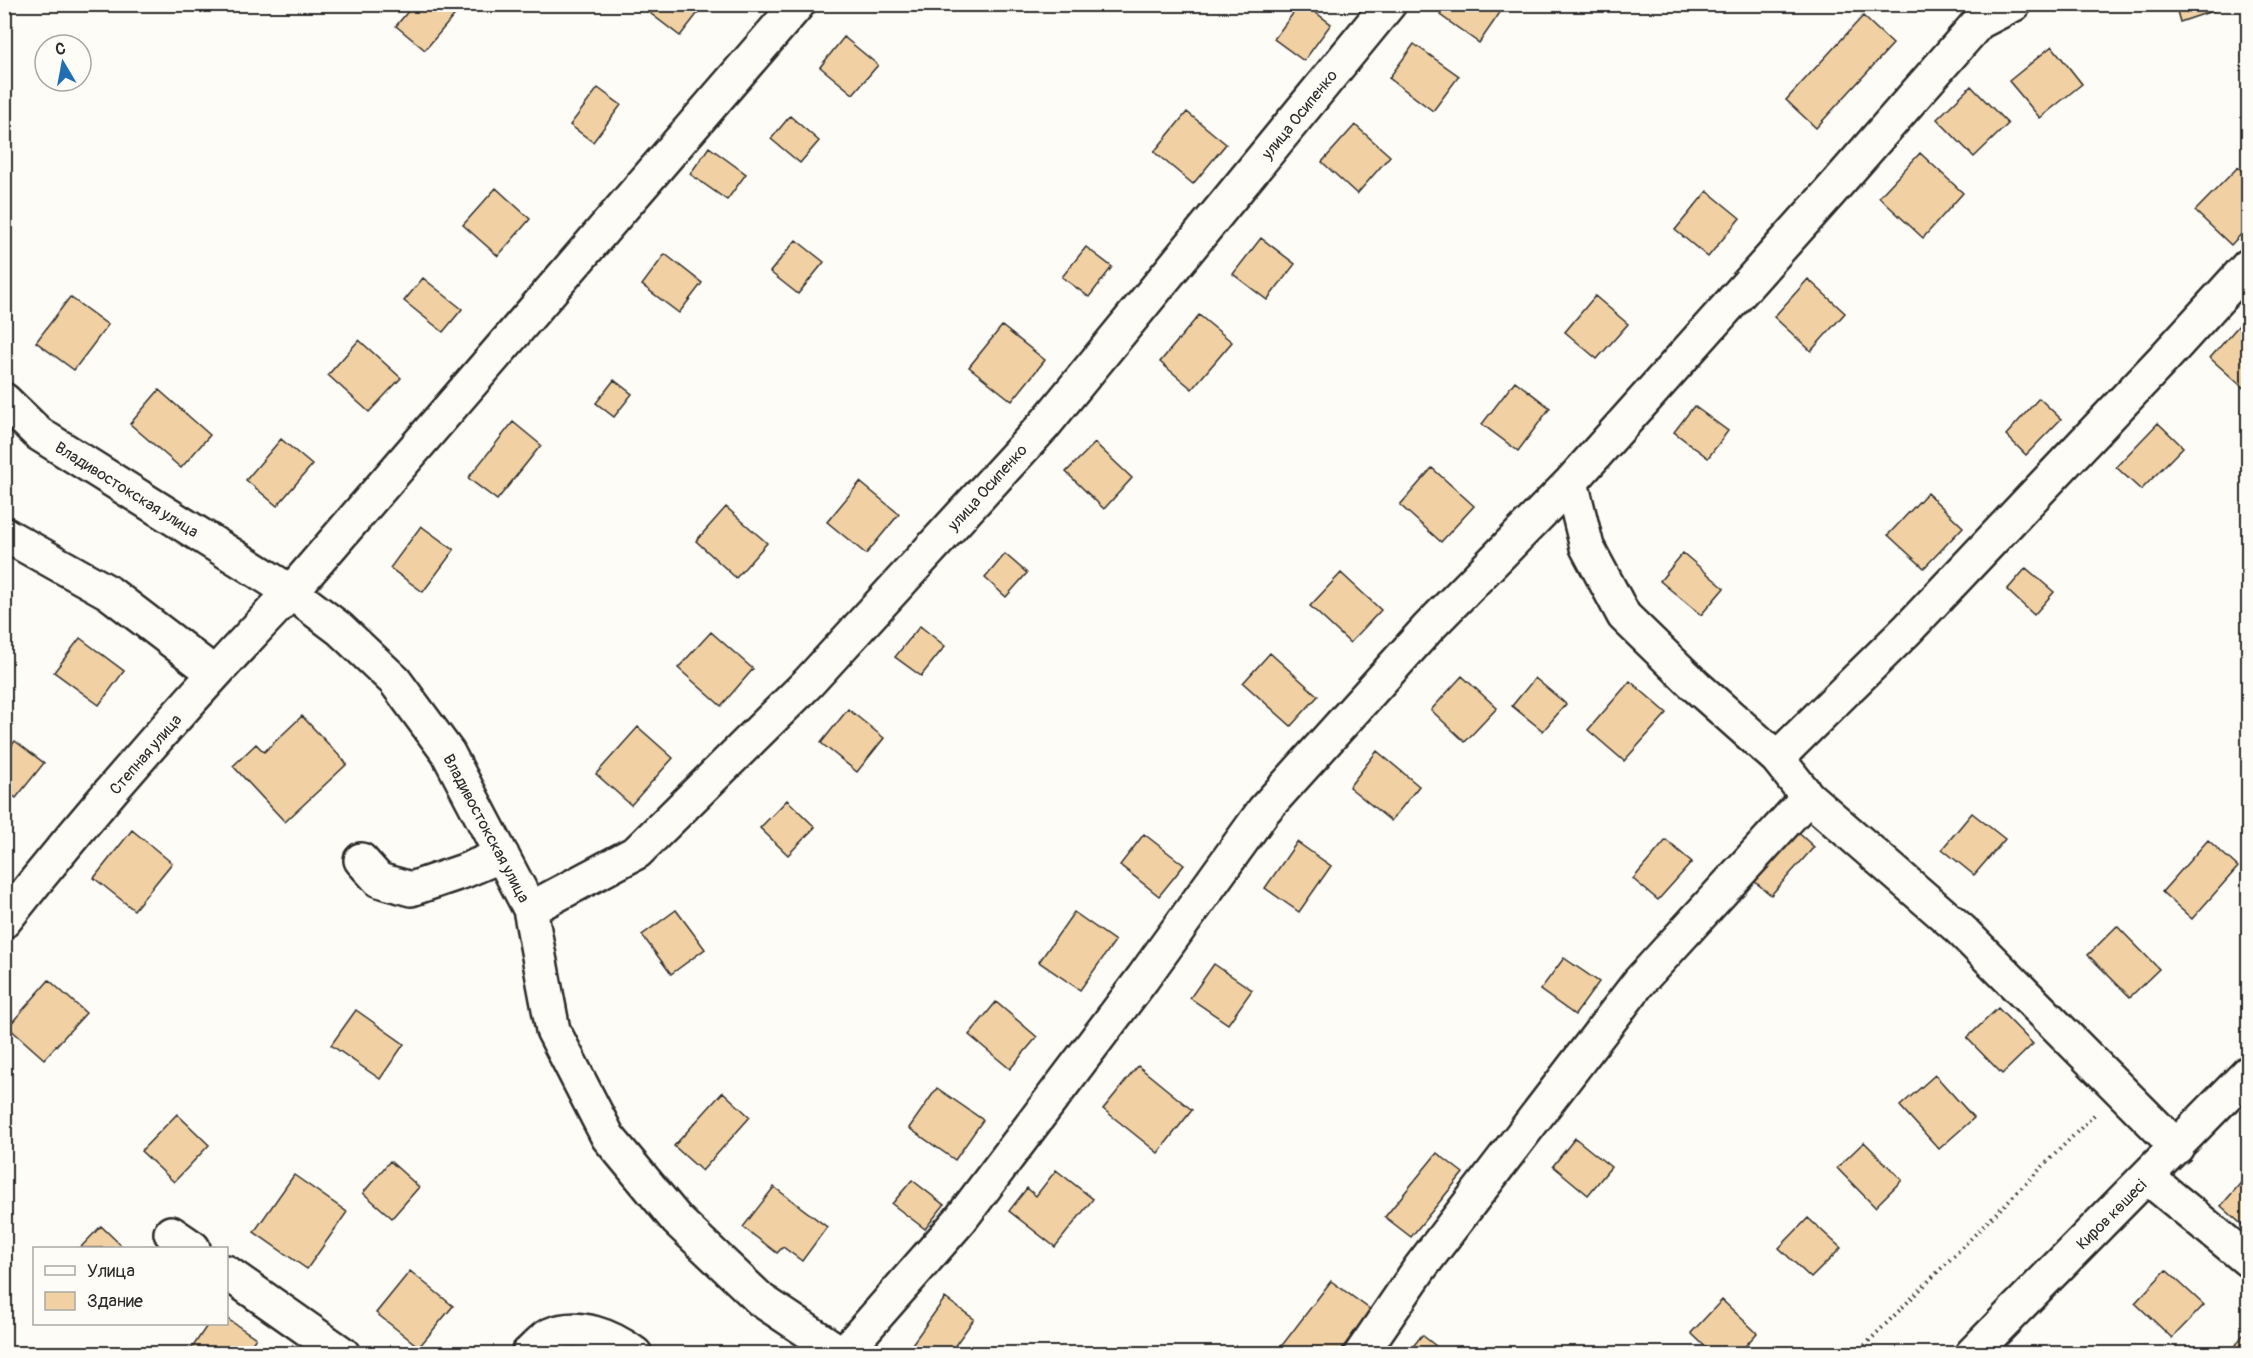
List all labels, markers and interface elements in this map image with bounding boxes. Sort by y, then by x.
north arrow [33,33,93,93]
text: С [54,38,67,60]
street label: улица Осипенко [1257,65,1342,164]
street label: Владивостокская улица [51,438,202,542]
street label: улица Осипенко [943,440,1032,536]
street label: Степная улица [105,710,186,799]
street label: Владивостокская улица [438,751,534,906]
street label: Киров көшесі [2072,1175,2151,1254]
legend [33,1247,228,1325]
text: Улица [87,1260,135,1283]
text: Здание [87,1290,143,1313]

